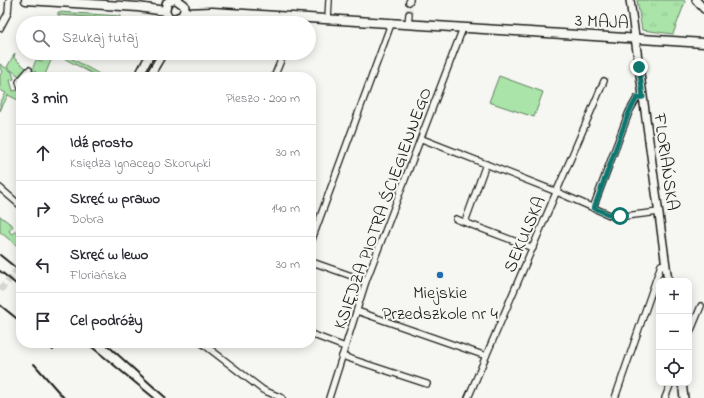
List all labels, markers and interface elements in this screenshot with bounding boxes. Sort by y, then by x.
street label: 3 MAJA [574,9,629,37]
search box [16,16,316,60]
icon: search [30,27,52,49]
text: Szukaj tutaj [62,27,138,49]
route end [630,58,648,76]
street label: KSIĘDZA PIOTRA ŚCIEGIENNEGO [328,84,440,333]
text: 3 min [32,86,68,111]
text: Pieszo · 200 m [226,89,300,108]
street label: FLORIAŃSKA [645,111,685,213]
text: Idź prosto [70,132,133,154]
icon: ahead [32,142,54,164]
text: 30 m [276,143,300,162]
text: Księdza Ignacego Skorupki [70,154,211,173]
text: Skręć w prawo [70,188,160,210]
street label: SEKULSKA [498,193,554,277]
icon: right [32,198,54,220]
text: 140 m [272,199,300,218]
route start [611,207,629,225]
text: Dobra [70,210,104,229]
text: Skręć w lewo [70,244,148,266]
icon: left [32,254,54,276]
text: 30 m [276,255,300,274]
text: Floriańska [70,266,127,285]
marker: Miejskie Przedszkole nr 4 [435,270,445,280]
map controls [656,278,692,386]
button: + [656,278,692,314]
place label: Miejskie Przedszkole nr 4 [382,281,499,328]
icon: arrive [32,310,54,332]
text: Cel podróży [70,310,143,332]
button: − [656,314,692,350]
button: locate [656,350,692,386]

